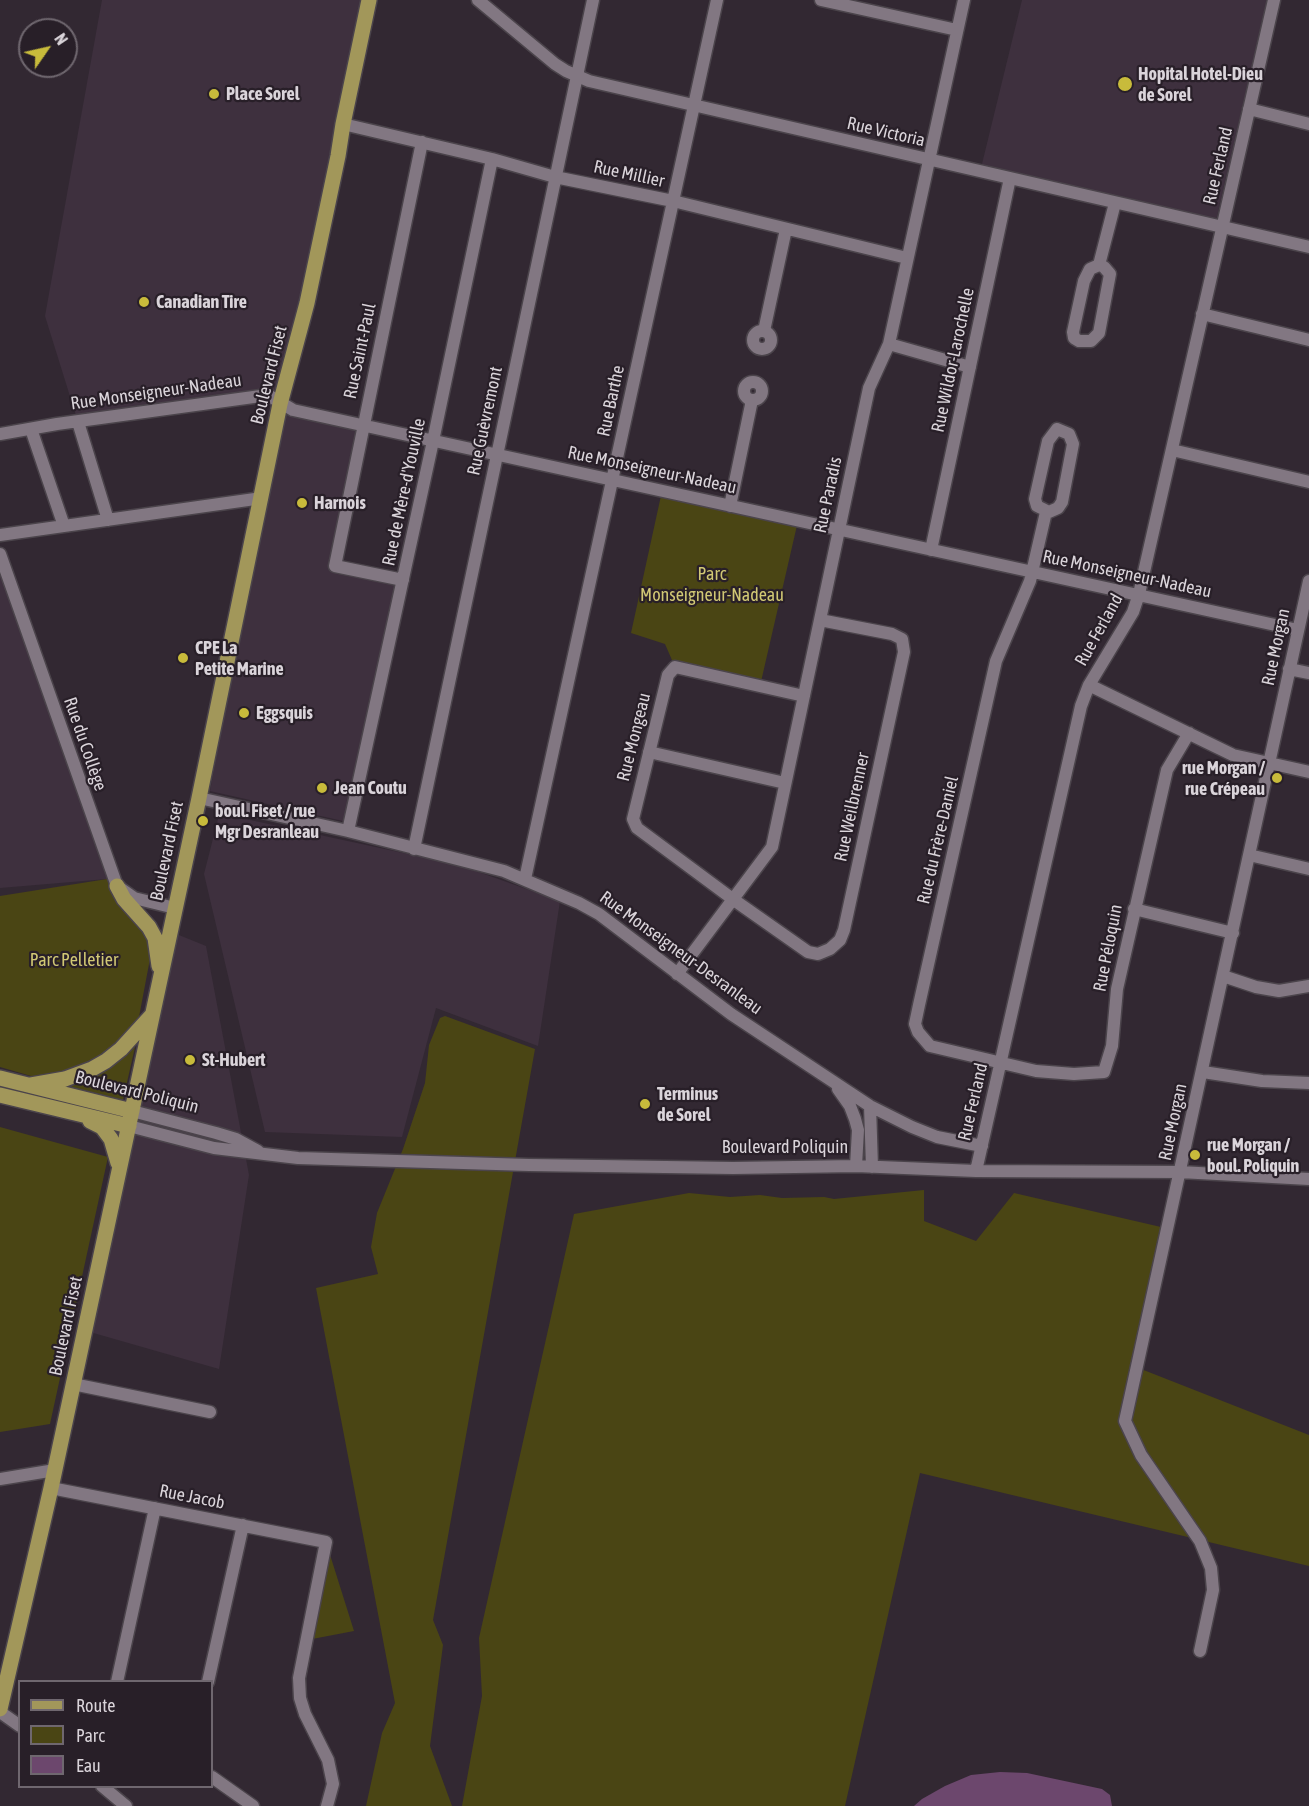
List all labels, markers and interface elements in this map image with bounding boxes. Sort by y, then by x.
north arrow [18,18,78,78]
text: N [51,30,71,48]
place label: Hopital Hotel-Dieu de Sorel [1138,63,1263,106]
marker: Hopital Hotel-Dieu de Sorel [1116,75,1134,93]
place label: Place Sorel [226,83,300,105]
marker: Place Sorel [207,87,221,101]
street label: Rue Victoria [845,113,927,151]
street label: Rue Ferland [1199,125,1237,207]
street label: Rue Millier [592,156,666,192]
street label: Rue Wildor-Larochelle [927,286,979,434]
place label: Canadian Tire [156,291,247,313]
marker: Canadian Tire [137,295,151,309]
street label: Rue Saint-Paul [339,301,381,401]
street label: Boulevard Fiset [246,323,292,427]
street label: Rue Barthe [593,363,629,439]
street label: Rue Guèvremont [463,365,507,477]
street label: Rue Monseigneur-Nadeau [69,369,243,415]
street label: Rue de Mère-d'Youville [378,416,430,568]
street label: Rue Monseigneur-Nadeau [566,442,738,498]
street label: Rue Paradis [809,455,847,535]
place label: Harnois [314,492,366,514]
marker: Harnois [295,496,309,510]
street label: Rue Monseigneur-Nadeau [1041,546,1213,602]
park label: Parc Monseigneur-Nadeau [640,563,784,606]
street label: Rue Ferland [1070,590,1128,670]
street label: Rue Morgan [1257,607,1295,687]
place label: CPE La Petite Marine [195,637,284,680]
marker: CPE La Petite Marine [176,651,190,665]
street label: Rue Mongeau [613,691,655,783]
street label: Rue du Collège [59,694,111,794]
place label: Eggsquis [256,702,313,724]
marker: Eggsquis [237,706,251,720]
street label: Rue Weilbrenner [830,751,874,863]
place label: rue Morgan / rue Crépeau [1182,757,1265,800]
marker: rue Morgan / rue Crépeau [1270,771,1284,785]
street label: Rue du Frère-Daniel [913,774,963,906]
place label: Jean Coutu [334,777,407,799]
marker: Jean Coutu [315,781,329,795]
street label: Boulevard Fiset [146,799,188,903]
place label: boul. Fiset / rue Mgr Desranleau [215,800,319,842]
marker: boul. Fiset / rue Mgr Desranleau [196,814,210,828]
street label: Rue Monseigneur-Desranleau [595,887,767,1019]
street label: Rue Péloquin [1089,903,1127,993]
park label: Parc Pelletier [30,949,118,971]
place label: St-Hubert [202,1049,265,1071]
marker: St-Hubert [183,1053,197,1067]
street label: Rue Ferland [954,1061,992,1143]
street label: Boulevard Poliquin [73,1066,201,1118]
street label: Rue Morgan [1154,1082,1192,1162]
place label: Terminus de Sorel [657,1083,718,1126]
marker: Terminus de Sorel [638,1097,652,1111]
place label: rue Morgan / boul. Poliquin [1207,1134,1299,1176]
street label: Boulevard Poliquin [722,1136,848,1158]
marker: rue Morgan / boul. Poliquin [1188,1148,1202,1162]
street label: Boulevard Fiset [45,1274,87,1378]
street label: Rue Jacob [157,1480,227,1514]
legend [18,1680,213,1788]
text: Route [76,1695,115,1716]
text: Parc [76,1725,105,1746]
text: Eau [76,1755,101,1776]

